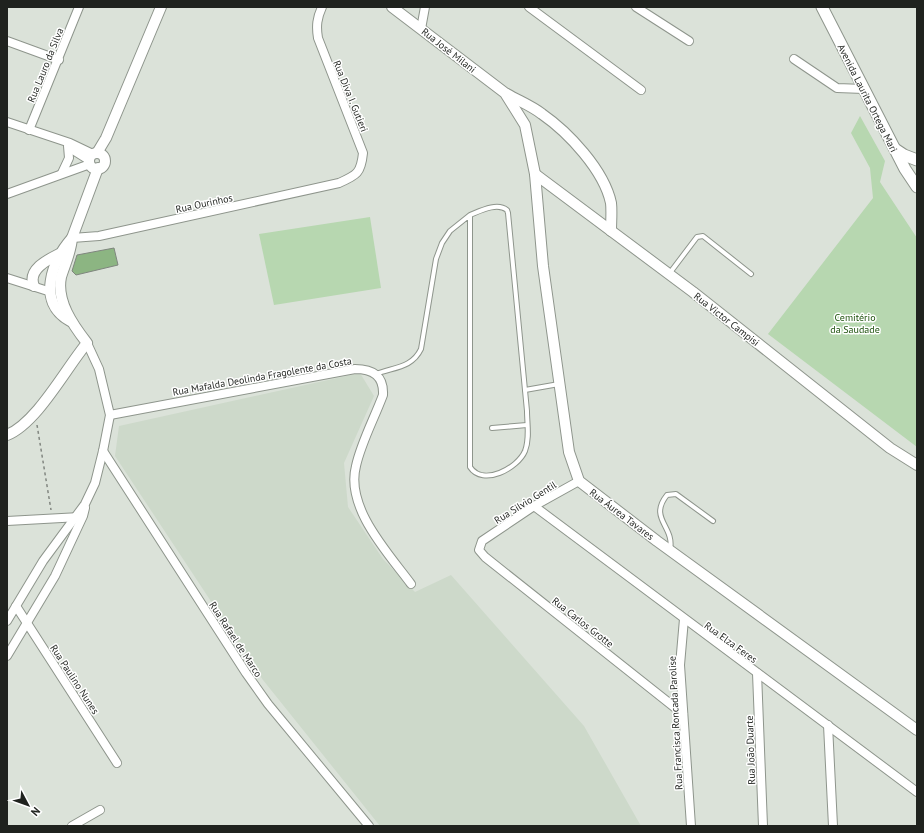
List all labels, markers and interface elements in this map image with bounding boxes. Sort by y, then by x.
street label: Rua José Milani [419,25,479,76]
street label: Rua Lauro da Silva [25,26,66,104]
street label: Avenida Laurita Ortega Mari [835,42,901,154]
street label: Rua Diva I. Gutieri [330,58,371,134]
street label: Rua Ourinhos [175,191,234,216]
street label: Rua Victor Campisi [691,290,762,349]
park label: Cemitério da Saudade [830,311,880,336]
street label: Rua Mafalda Deolinda Fragolente da Costa [171,354,353,399]
street label: Rua Silvio Gentil [492,478,559,527]
street label: Rua Áurea Tavares [587,486,657,543]
street label: Rua Carlos Grotte [549,594,616,650]
street label: Rua Rafael de Marco [206,599,265,680]
street label: Rua Elza Feres [702,619,760,666]
street label: Rua Paulino Nunes [47,642,102,717]
street label: Rua Francisca Roncada Parolise [666,656,685,790]
street label: Rua João Duarte [743,715,758,785]
north arrow [8,785,48,825]
text: N [28,804,43,819]

